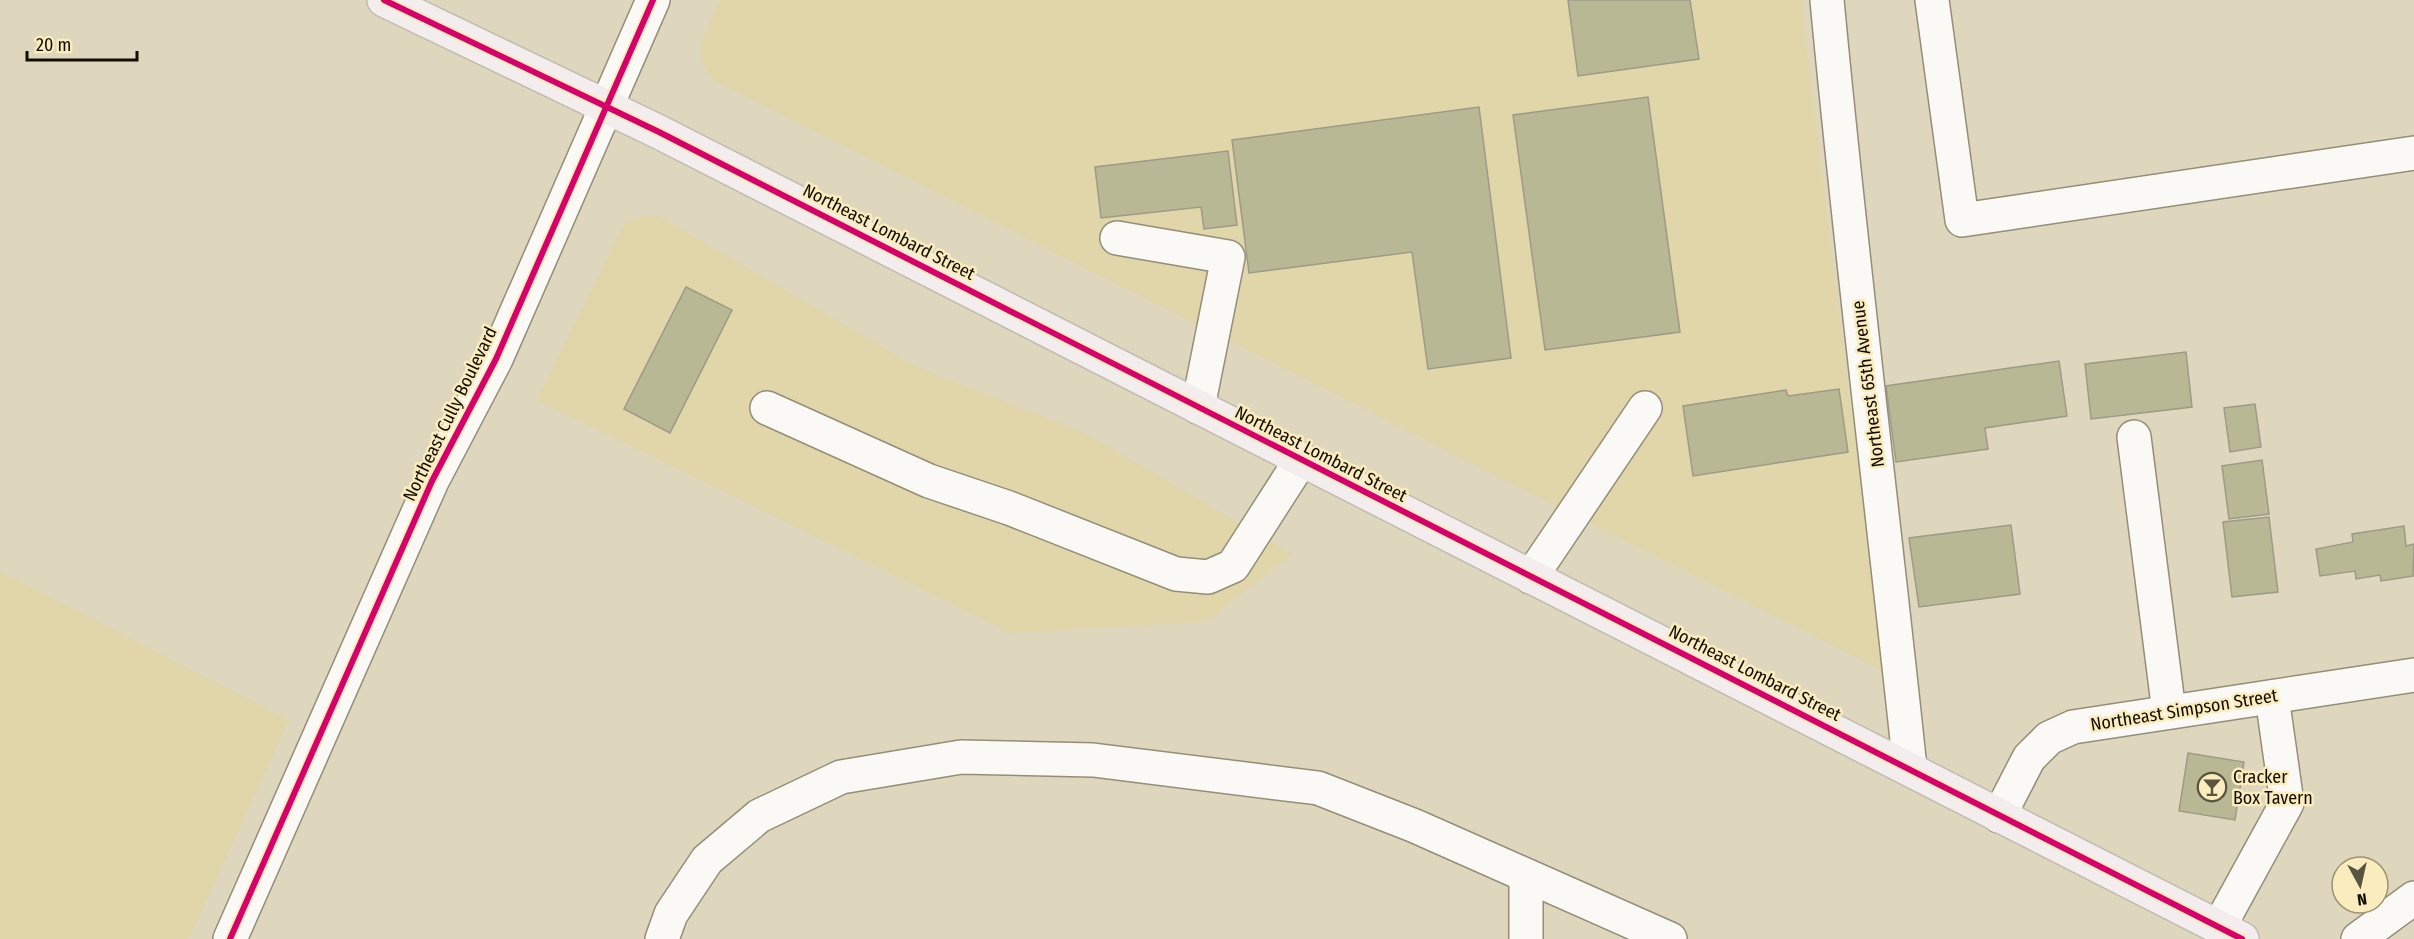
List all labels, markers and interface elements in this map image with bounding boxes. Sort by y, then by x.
scale bar [27,24,136,62]
text: 20 m [36,34,71,56]
street label: Northeast Lombard Street [799,179,979,285]
street label: Northeast 65th Avenue [1847,299,1889,469]
street label: Northeast Cully Boulevard [398,323,502,505]
street label: Northeast Lombard Street [1231,401,1411,507]
street label: Northeast Lombard Street [1665,620,1845,726]
street label: Northeast Simpson Street [2089,684,2279,736]
place label: Cracker Box Tavern [2233,766,2313,809]
bar icon: Cracker Box Tavern [2196,771,2228,803]
north arrow [2330,855,2390,915]
text: N [2356,889,2368,909]

